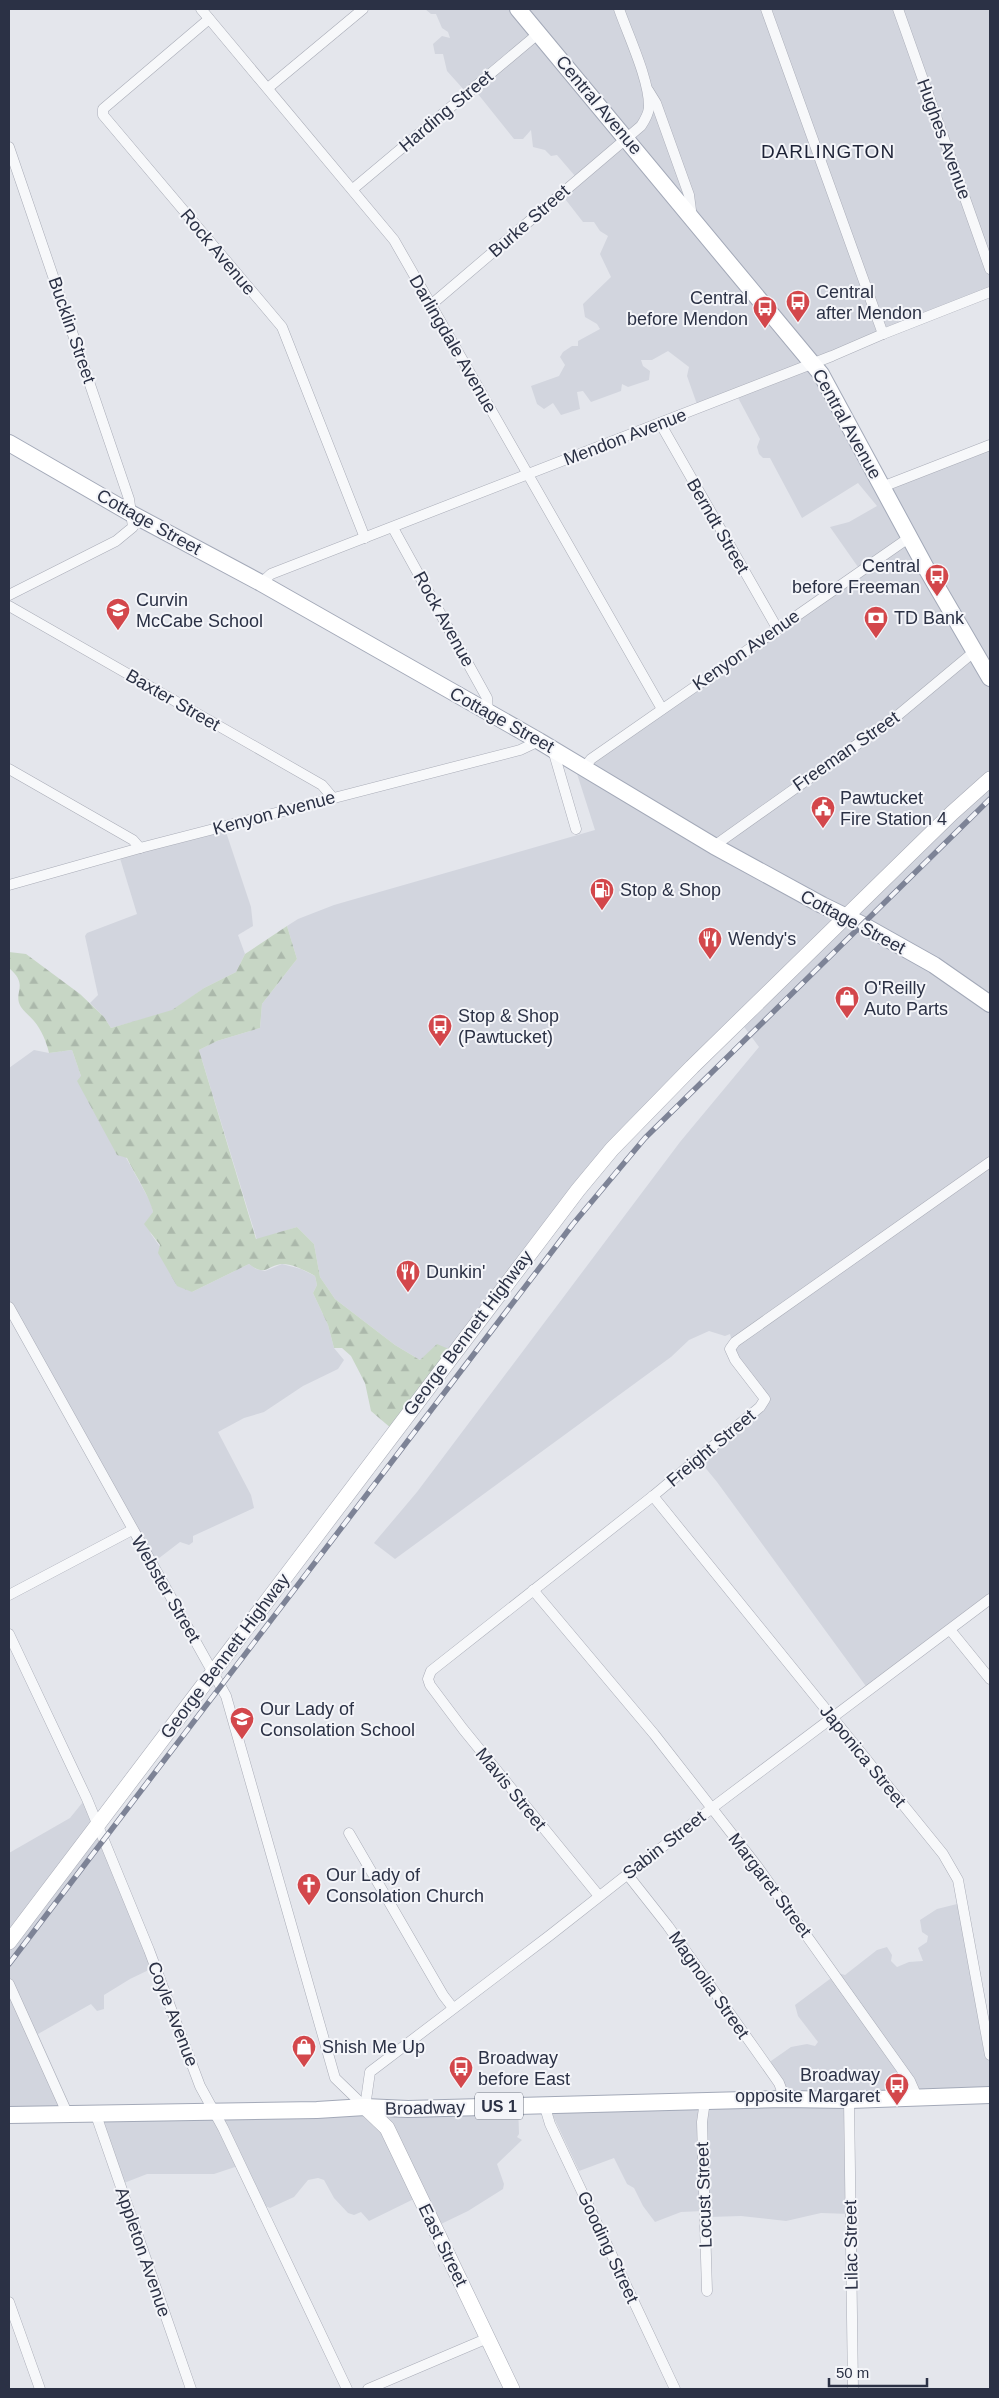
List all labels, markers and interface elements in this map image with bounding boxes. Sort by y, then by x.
street label: Central Avenue [552,52,646,158]
street label: Harding Street [395,66,497,156]
street label: Hughes Avenue [913,76,975,202]
district label: DARLINGTON [761,141,895,162]
street label: Burke Street [485,181,573,261]
street label: Rock Avenue [176,205,260,299]
street label: Darlingdale Avenue [405,272,501,416]
street label: Bucklin Street [44,274,100,386]
place label: Central after Mendon [816,282,922,323]
place label: Central before Mendon [627,288,748,329]
bus stop icon: Central after Mendon [785,289,811,323]
bus stop icon: Central before Mendon [752,295,778,329]
street label: Central Avenue [808,365,886,483]
street label: Mendon Avenue [561,404,689,470]
street label: Berndt Street [683,475,753,577]
street label: Cottage Street [93,485,205,559]
place label: Central before Freeman [792,556,920,597]
bus stop icon: Central before Freeman [924,563,950,597]
street label: Rock Avenue [410,568,478,670]
place label: Curvin McCabe School [136,590,263,631]
school or university icon: Curvin McCabe School [105,597,131,631]
bank icon: TD Bank [863,605,889,639]
street label: Kenyon Avenue [689,606,803,694]
place label: TD Bank [894,608,965,628]
street label: Baxter Street [123,665,223,735]
street label: Cottage Street [446,683,558,757]
street label: Freeman Street [789,707,903,795]
street label: Kenyon Avenue [211,787,337,839]
place label: Pawtucket Fire Station 4 [840,788,947,829]
public building icon: Pawtucket Fire Station 4 [810,795,836,829]
fuel station icon: Stop & Shop [589,877,615,911]
place label: Stop & Shop [620,880,721,900]
street label: Cottage Street [797,886,909,958]
restaurant icon: Wendy's [697,926,723,960]
place label: Wendy's [728,929,796,949]
place label: O'Reilly Auto Parts [864,978,948,1019]
shop icon: O'Reilly Auto Parts [834,985,860,1019]
place label: Stop & Shop (Pawtucket) [458,1006,559,1047]
bus stop icon: Stop & Shop (Pawtucket) [427,1013,453,1047]
street label: George Bennett Highway [399,1247,537,1419]
restaurant icon: Dunkin' [395,1259,421,1293]
place label: Dunkin' [426,1262,485,1282]
street label: Freight Street [663,1405,759,1491]
street label: Webster Street [127,1532,205,1646]
street label: George Bennett Highway [156,1570,294,1742]
place label: Our Lady of Consolation School [260,1699,415,1740]
street label: Japonica Street [816,1701,910,1811]
school or university icon: Our Lady of Consolation School [229,1706,255,1740]
street label: Mavis Street [472,1744,550,1834]
street label: Sabin Street [619,1807,709,1883]
street label: Margaret Street [724,1829,816,1941]
place label: Our Lady of Consolation Church [326,1865,484,1906]
church icon: Our Lady of Consolation Church [296,1872,322,1906]
street label: Magnolia Street [665,1928,753,2042]
street label: Coyle Avenue [144,1959,202,2069]
shop icon: Shish Me Up [291,2034,317,2068]
place label: Shish Me Up [322,2037,425,2057]
place label: Broadway before East [478,2048,570,2089]
bus stop icon: Broadway before East [448,2055,474,2089]
place label: Broadway opposite Margaret [735,2065,880,2106]
bus stop icon: Broadway opposite Margaret [884,2072,910,2106]
road number: US 1 [475,2092,523,2120]
street label: Broadway [385,2097,465,2119]
street label: Locust Street [692,2142,716,2248]
street label: Appleton Avenue [111,2185,175,2319]
street label: Gooding Street [573,2188,643,2306]
street label: Lilac Street [840,2200,862,2290]
street label: East Street [414,2201,472,2289]
scale bar [829,2356,926,2388]
text: 50 m [836,2364,869,2381]

